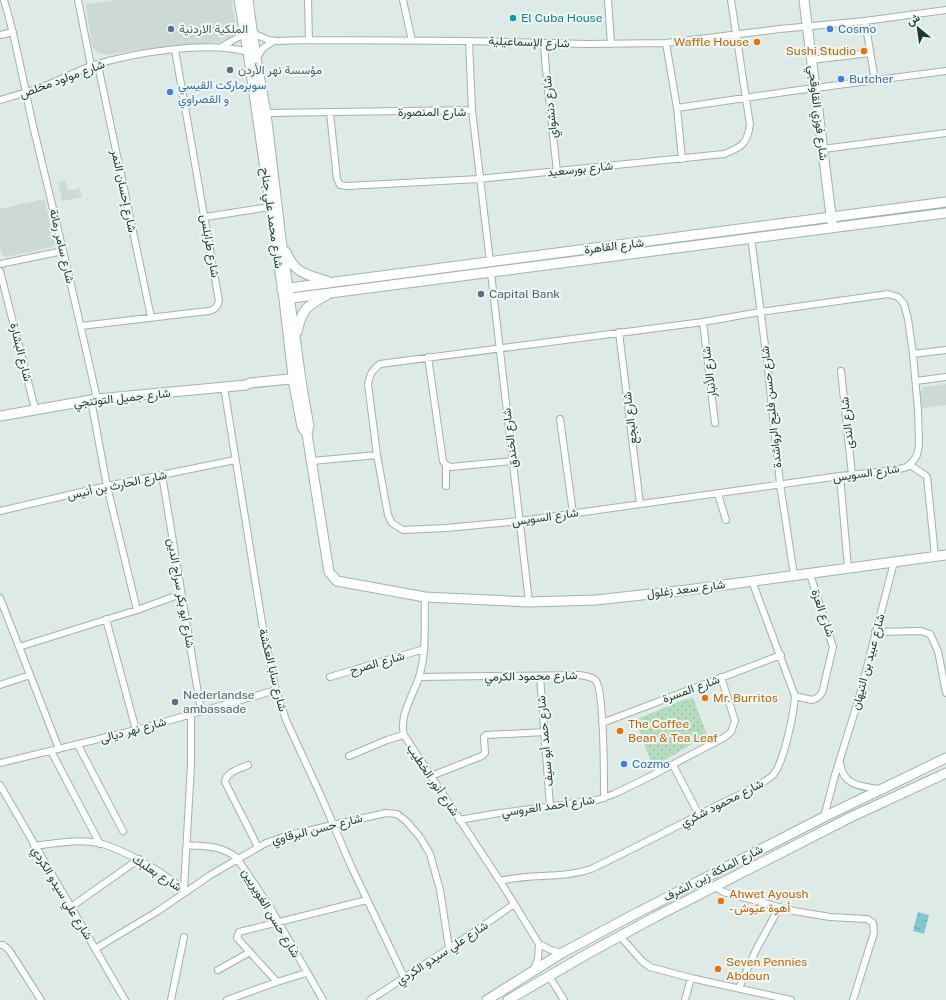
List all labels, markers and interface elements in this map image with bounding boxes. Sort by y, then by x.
north arrow [898,8,938,48]
place label: El Cuba House [521,11,603,25]
text: ش [904,11,922,29]
marker: El Cuba House [508,13,518,23]
place label: الملكية الاردنية [179,22,248,37]
place label: Cosmo [838,22,876,36]
marker: الملكية الاردنية [166,24,176,34]
marker: Cosmo [825,24,835,34]
street label: شارع الإسماعيلية [488,34,570,52]
place label: Waffle House [674,35,749,49]
marker: Waffle House [752,37,762,47]
place label: Sushi Studio [786,44,856,58]
marker: Sushi Studio [859,46,869,56]
street label: شارع مولود مخلص [17,57,107,103]
place label: مؤسسة نهر الأردن [238,63,322,78]
marker: مؤسسة نهر الأردن [225,65,235,75]
street label: شارع فوزي القاوقجي [802,65,831,162]
place label: Butcher [849,72,894,86]
marker: Butcher [836,74,846,84]
street label: شارع دنشواي [540,75,563,139]
place label: سوبرماركت القيسي و القصراوي [178,78,266,109]
marker: سوبرماركت القيسي و القصراوي [165,87,175,97]
street label: شارع المنصورة [398,105,466,121]
street label: شارع إحسان النمر [106,147,140,234]
street label: شارع بورسعيد [546,159,614,181]
street label: شارع محمد علي جناح [255,167,286,270]
street label: شارع سامر رمانة [45,207,77,285]
street label: شارع طرابلس [196,213,222,279]
street label: شارع القاهرة [583,235,645,259]
place label: Capital Bank [489,287,560,301]
marker: Capital Bank [476,289,486,299]
street label: شارع البشارة [5,321,35,383]
street label: شارع الأنبار [699,345,721,399]
street label: شارع حسن فليح الرواشدة [758,345,786,469]
street label: شارع جميل التوتنجي [73,386,172,413]
street label: شارع البجع [620,391,642,445]
street label: شارع الندى [837,396,859,450]
street label: شارع الخندق [499,407,523,469]
street label: شارع السويس [832,461,901,487]
street label: شارع الحارث بن أنيس [66,468,169,504]
street label: شارع السويس [511,505,580,531]
street label: شارع أبو بكر سراج الدين [162,537,198,649]
street label: شارع سعد زغلول [646,577,726,603]
street label: شارع العزة [806,587,838,639]
street label: شارع عبيد بن التيهان [848,612,890,712]
street label: شارع سابا العكشة [254,627,290,713]
street label: شارع الصرح [348,649,407,679]
street label: شارع محمود الكرمي [484,668,578,687]
street label: شارع المسرة [661,672,722,708]
place label: Nederlandse ambassade [183,688,255,716]
place label: Mr. Burritos [713,691,778,705]
marker: Mr. Burritos [700,693,710,703]
street label: شارع حمد أبو سيف [534,695,558,787]
marker: Nederlandse ambassade [170,697,180,707]
street label: شارع نهر ديالى [98,714,168,747]
place label: The Coffee Bean & Tea Leaf [628,717,718,745]
marker: The Coffee Bean & Tea Leaf [615,726,625,736]
street label: شارع أنور الخطيب [402,741,462,820]
place label: Cozmo [632,757,670,771]
marker: Cozmo [619,759,629,769]
street label: شارع محمود شكري [678,776,767,833]
street label: شارع أحمد العروسي [500,793,596,822]
street label: شارع حسن البرقاوي [270,811,365,850]
street label: شارع الملكة زين الشرف [661,842,766,906]
street label: شارع علي سيدو الكردي [26,844,95,944]
street label: شارع بعلبك [128,852,184,896]
street label: شارع حسن الغويريين [237,866,303,961]
place label: Ahwet Ayoush - أهوة عيّوش [729,887,808,916]
marker: Ahwet Ayoush - أهوة عيّوش [716,896,726,906]
street label: شارع علي سيدو الكردي [394,918,492,990]
place label: Seven Pennies Abdoun [726,955,807,983]
marker: Seven Pennies Abdoun [713,964,723,974]

